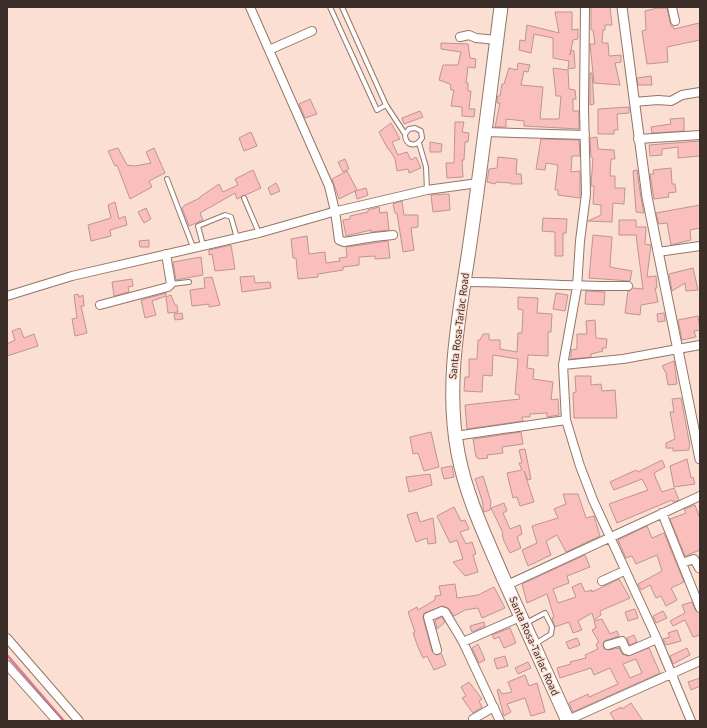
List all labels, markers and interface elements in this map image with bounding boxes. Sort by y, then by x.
street label: Santa Rosa-Tarlac Road [445,272,473,380]
street label: Santa Rosa-Tarlac Road [505,594,563,698]

